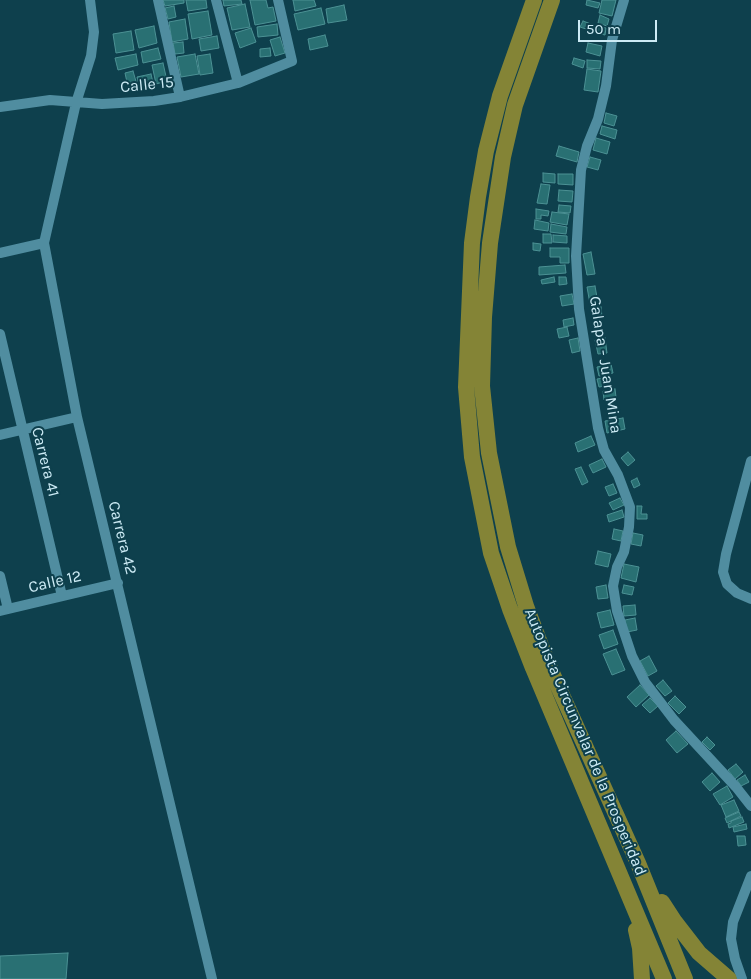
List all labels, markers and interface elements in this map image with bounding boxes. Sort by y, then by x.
scale bar [581,10,660,42]
text: 50 m [586,20,621,38]
street label: Calle 15 [119,73,175,97]
street label: Galapa - Juan Mina [585,295,625,435]
street label: Carrera 41 [27,425,63,499]
street label: Carrera 42 [104,499,140,577]
street label: Calle 12 [26,567,84,597]
street label: Autopista Circunvalar de la Prosperidad [520,605,650,879]

